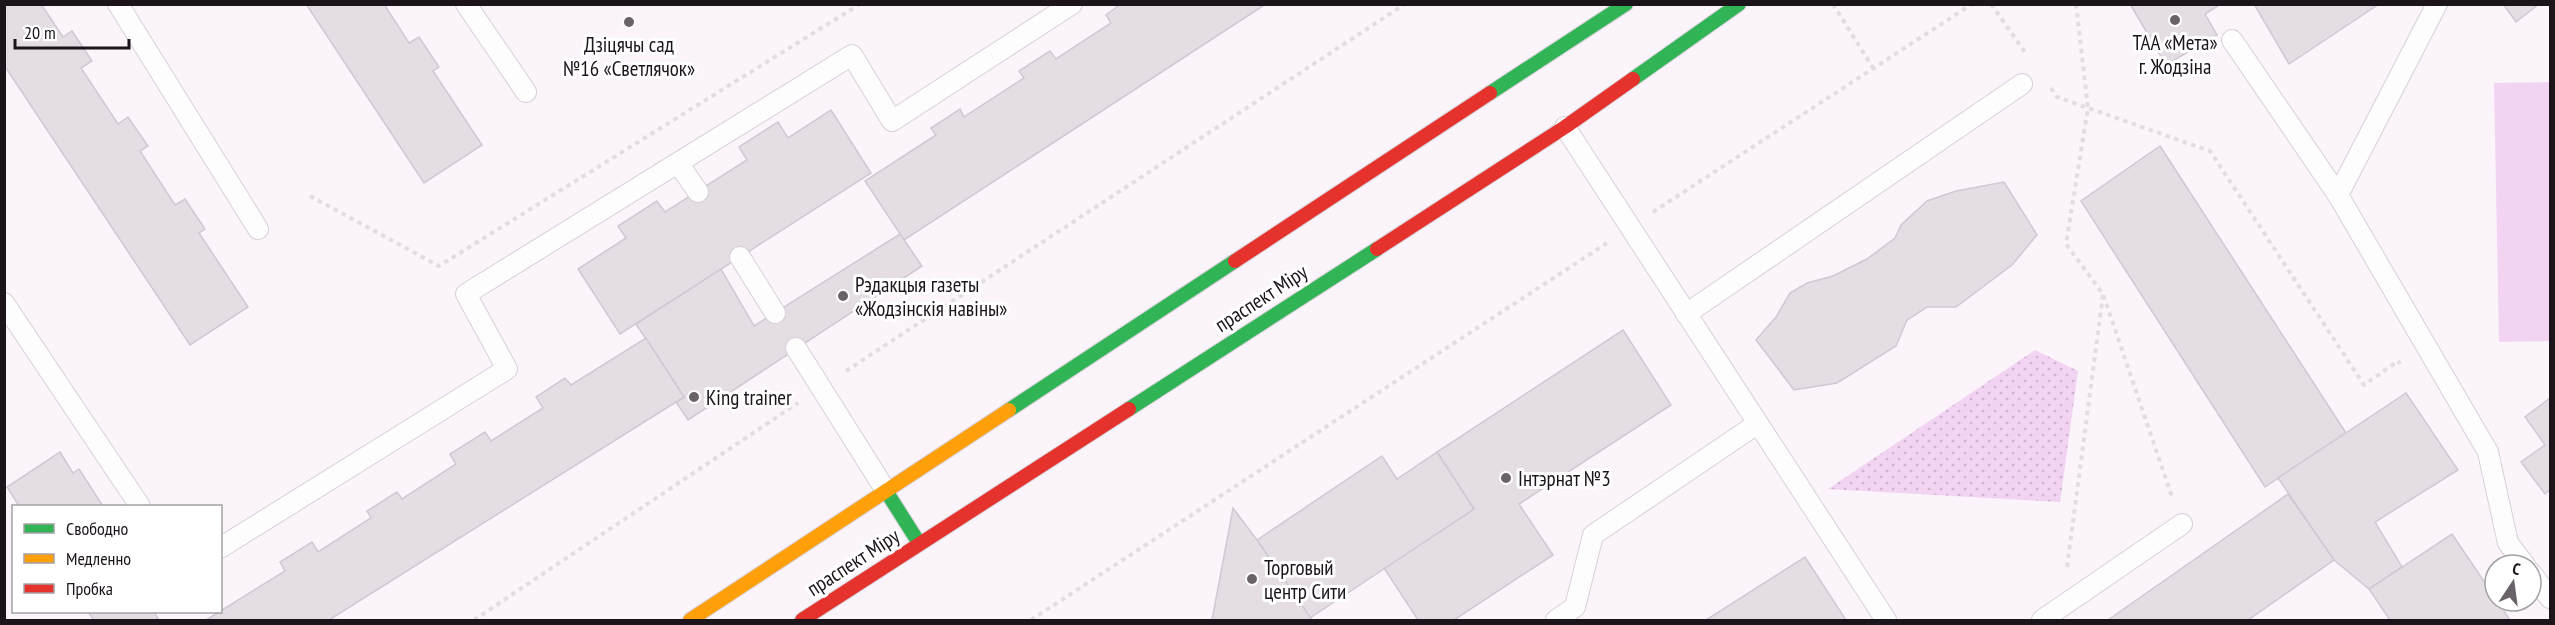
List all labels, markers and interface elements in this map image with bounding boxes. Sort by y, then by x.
scale bar [15,12,129,50]
marker: ТАА «Мета» г. Жодзіна [2168,13,2182,27]
marker: Дзіцячы сад №16 «Светлячок» [622,15,636,29]
text: 20 m [24,21,56,44]
place label: ТАА «Мета» г. Жодзіна [2132,29,2218,80]
place label: Дзіцячы сад №16 «Светлячок» [563,31,695,82]
street label: праспект Міру [1209,258,1313,338]
place label: Рэдакцыя газеты «Жодзінскія навіны» [855,271,1007,322]
marker: Рэдакцыя газеты «Жодзінскія навіны» [836,289,850,303]
place label: King trainer [706,384,792,411]
marker: King trainer [687,390,701,404]
place label: Інтэрнат №3 [1518,465,1611,492]
marker: Інтэрнат №3 [1499,471,1513,485]
legend [12,505,222,613]
text: Свободно [66,517,129,540]
street label: праспект Міру [801,522,905,602]
text: Медленно [66,547,131,570]
north arrow [2483,553,2543,613]
place label: Торговый центр Сити [1264,554,1346,605]
text: С [2511,558,2523,579]
marker: Торговый центр Сити [1245,572,1259,586]
text: Пробка [66,577,113,600]

